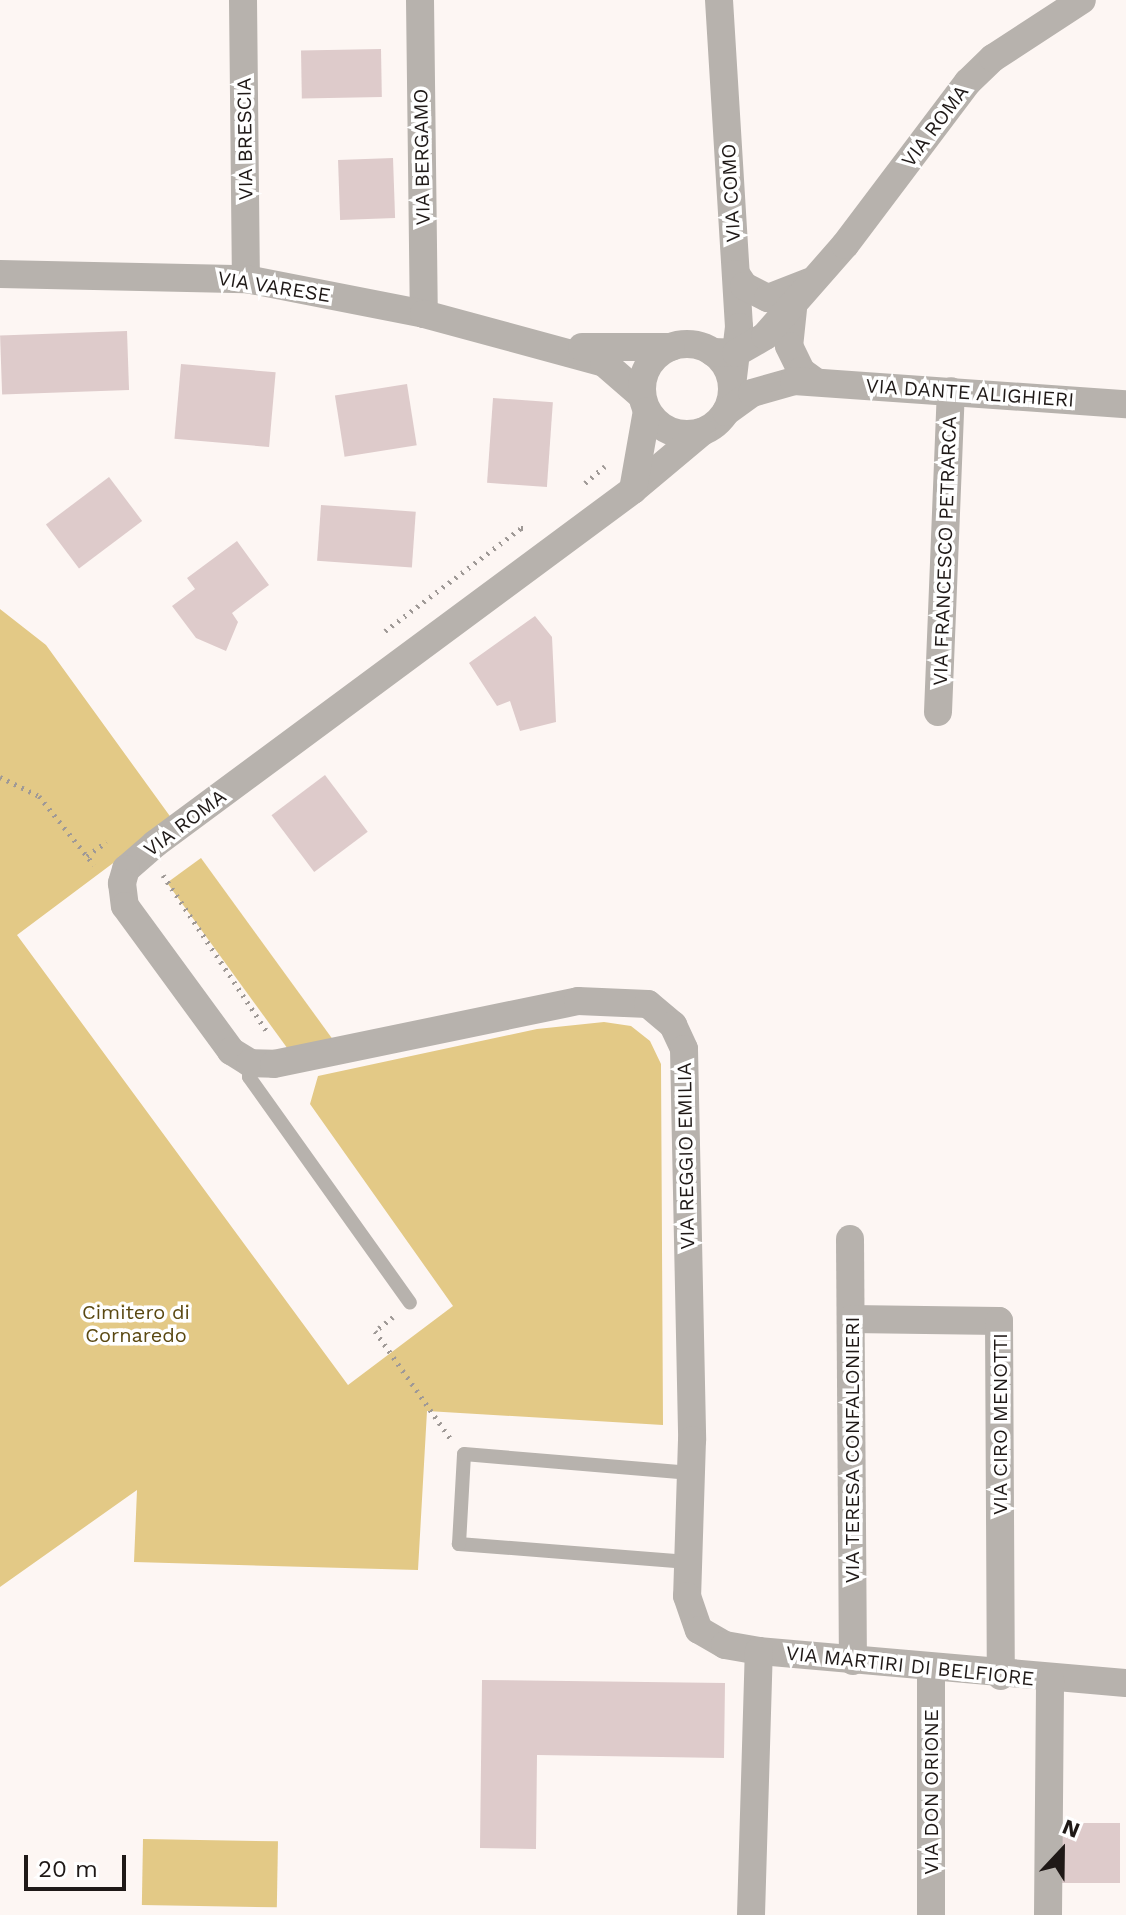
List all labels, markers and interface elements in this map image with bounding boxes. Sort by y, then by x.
street label: VIA BRESCIA [232,77,258,201]
street label: VIA ROMA [896,80,974,172]
street label: VIA BERGAMO [409,88,435,226]
street label: VIA COMO [716,143,746,243]
street label: VIA VARESE [215,266,333,308]
street label: VIA DANTE ALIGHIERI [864,374,1076,412]
street label: VIA FRANCESCO PETRARCA [928,415,962,687]
street label: VIA ROMA [139,784,231,862]
street label: VIA REGGIO EMILIA [672,1062,700,1250]
park label: Cimitero di Cornaredo [82,1301,190,1348]
street label: VIA TERESA CONFALONIERI [840,1316,864,1584]
street label: VIA CIRO MENOTTI [988,1333,1012,1515]
street label: VIA MARTIRI DI BELFIORE [784,1641,1036,1691]
street label: VIA DON ORIONE [919,1709,943,1875]
north arrow [1022,1811,1102,1891]
text: N [1059,1814,1083,1843]
scale bar [28,1839,130,1889]
text: 20 m [38,1855,98,1883]

